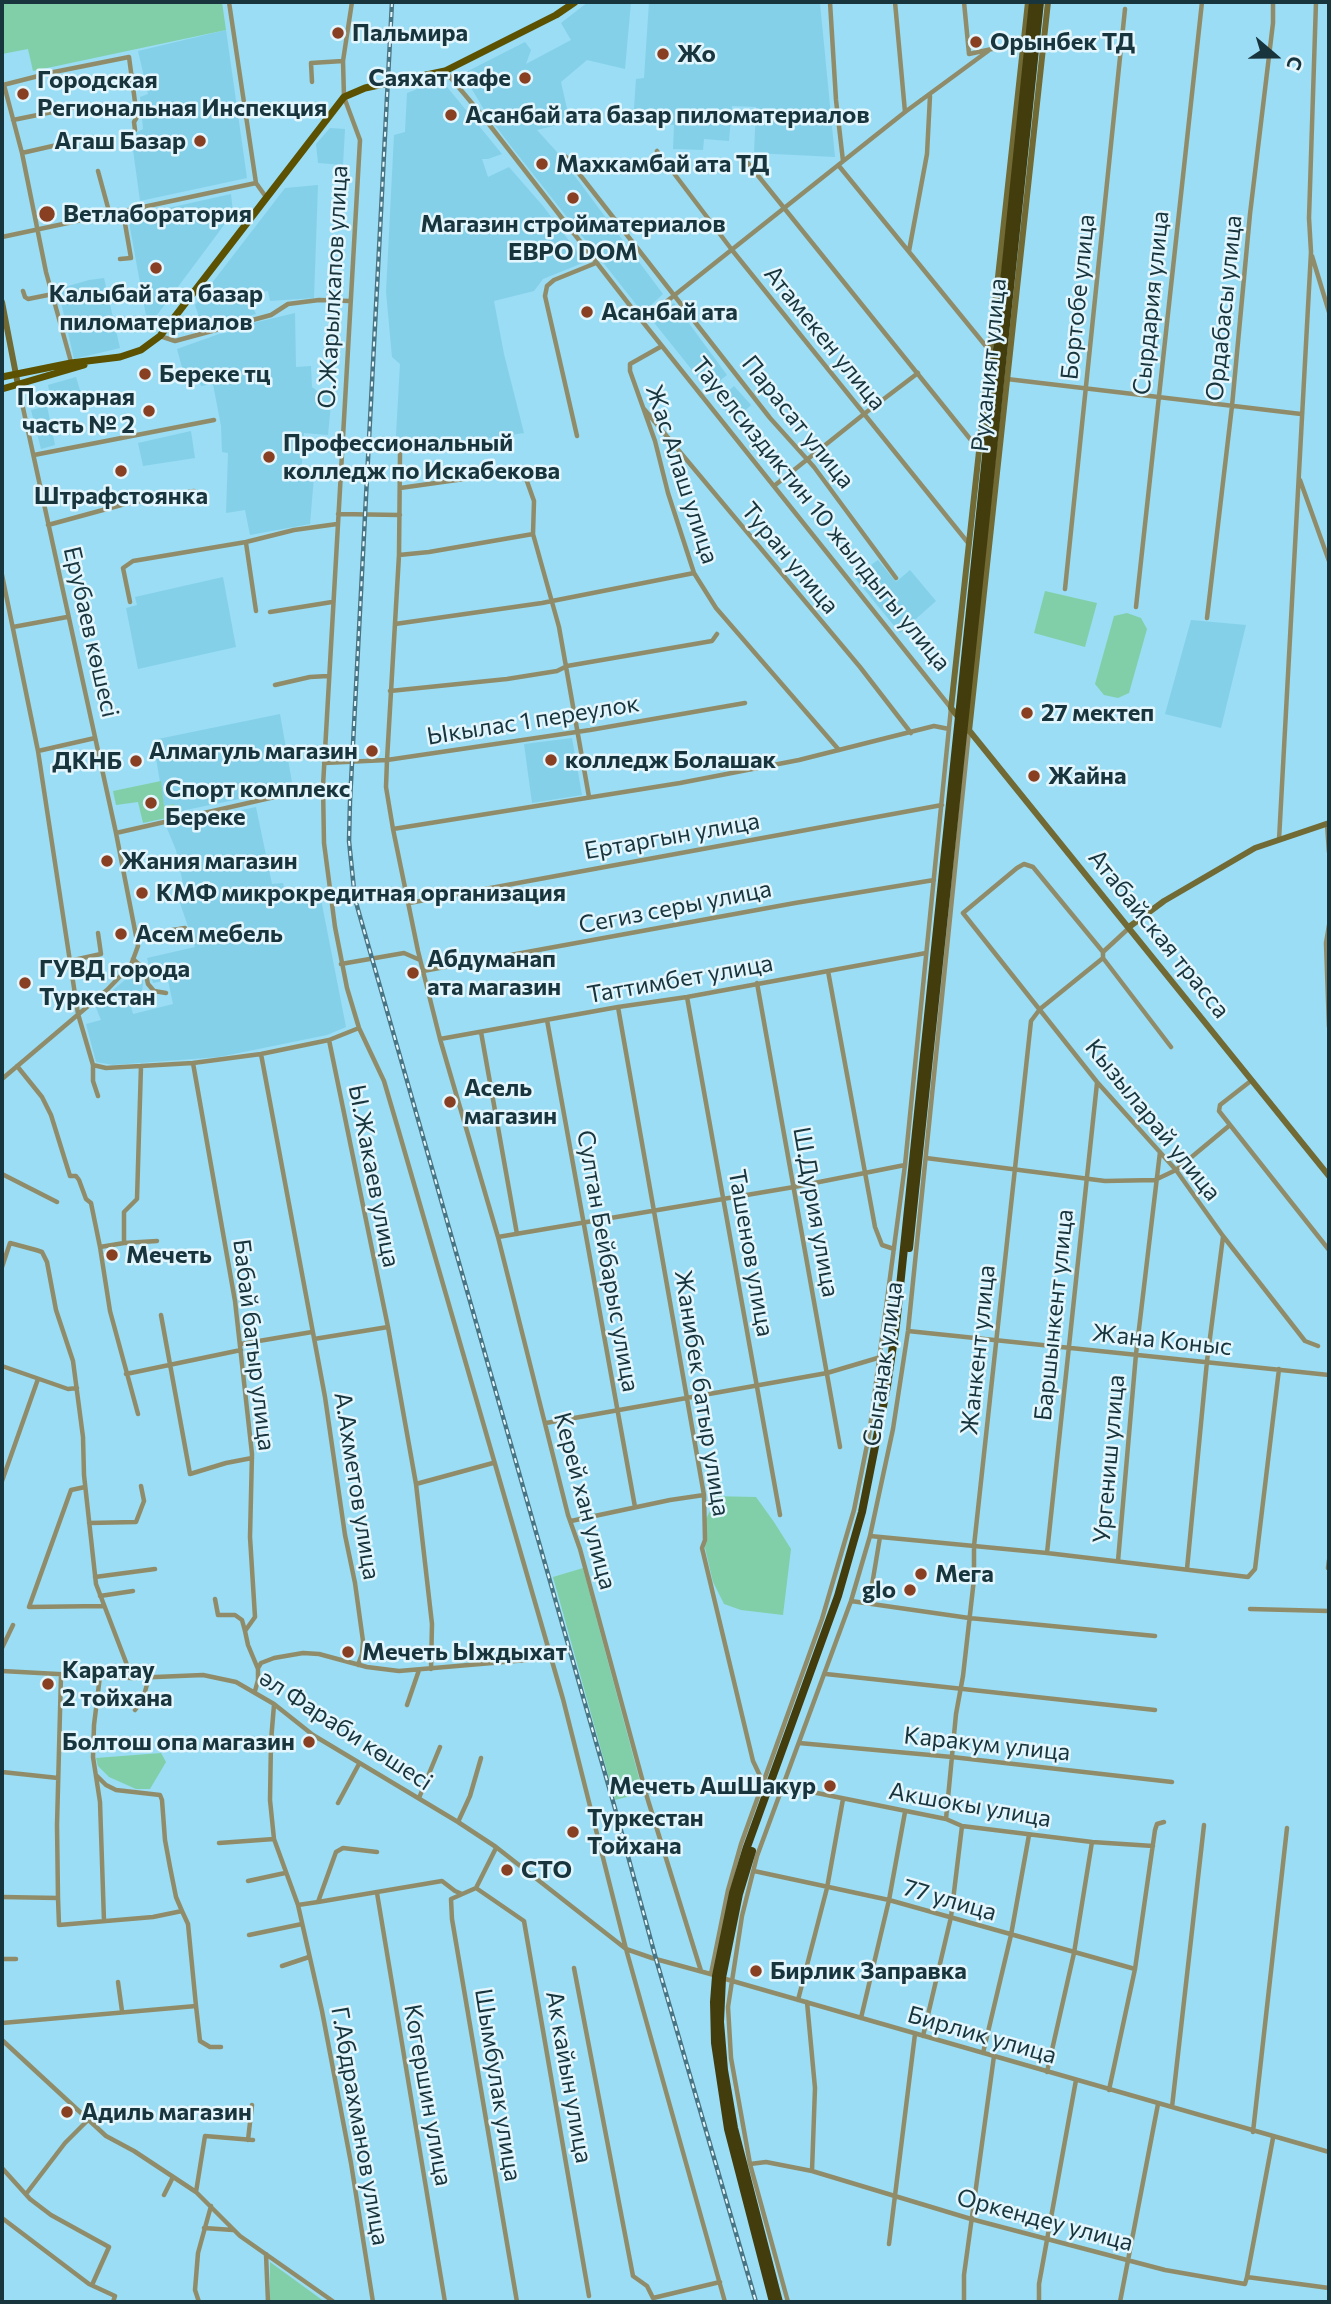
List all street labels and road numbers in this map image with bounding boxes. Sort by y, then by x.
street label: О.Жарылкапов улица [312,165,354,409]
street label: Сырдария улица [1127,210,1175,396]
street label: Бортобе улица [1055,213,1101,381]
street label: Ордабасы улица [1200,214,1248,402]
street label: Атамекен улица [758,260,892,416]
street label: Руханият улица [966,277,1012,453]
street label: Парасат улица [736,350,860,494]
street label: Тауелсиздиктин 10 жылдыгы улица [685,351,957,677]
street label: Жас Алаш улица [639,381,725,567]
street label: Туран улица [735,496,845,620]
street label: Ерубаев көшесі [57,544,125,720]
street label: Ыкылас 1 переулок [425,689,641,751]
street label: Ертаргын улица [582,806,762,866]
street label: Атабайская трасса [1082,844,1236,1024]
street label: Сегиз серы улица [576,874,774,940]
street label: Таттимбет улица [585,949,775,1009]
street label: Кызыларай улица [1079,1034,1227,1206]
street label: Ы.Жакаев улица [342,1082,406,1270]
street label: Ш.Дурия улица [787,1125,845,1299]
street label: Султан Бейбарыс улица [571,1128,645,1394]
street label: Ташенов улица [722,1167,780,1339]
street label: Баршынкент улица [1029,1208,1079,1422]
street label: Бабай батыр улица [227,1238,281,1452]
street label: Жанкент улица [955,1263,1001,1437]
street label: Жанибек батыр улица [668,1268,736,1518]
street label: Сыганак улица [857,1280,909,1448]
street label: Жана Коныс [1091,1318,1233,1362]
street label: Ургениш улица [1087,1373,1131,1545]
street label: А.Ахметов улица [328,1390,386,1582]
street label: Керей хан улица [548,1409,622,1593]
street label: әл Фараби көшесі [254,1663,438,1797]
street label: Каракум улица [902,1721,1072,1767]
street label: Акшокы улица [887,1777,1053,1833]
street label: 77 улица [900,1873,1000,1927]
street label: Шымбулак улица [469,1987,527,2183]
street label: Ак кайын улица [540,1989,598,2165]
street label: Бирлик улица [904,2000,1060,2070]
street label: Когершин улица [398,2002,458,2188]
street label: Г.Абдрахманов улица [325,2004,395,2248]
street label: Оркендеу улица [954,2183,1136,2257]

